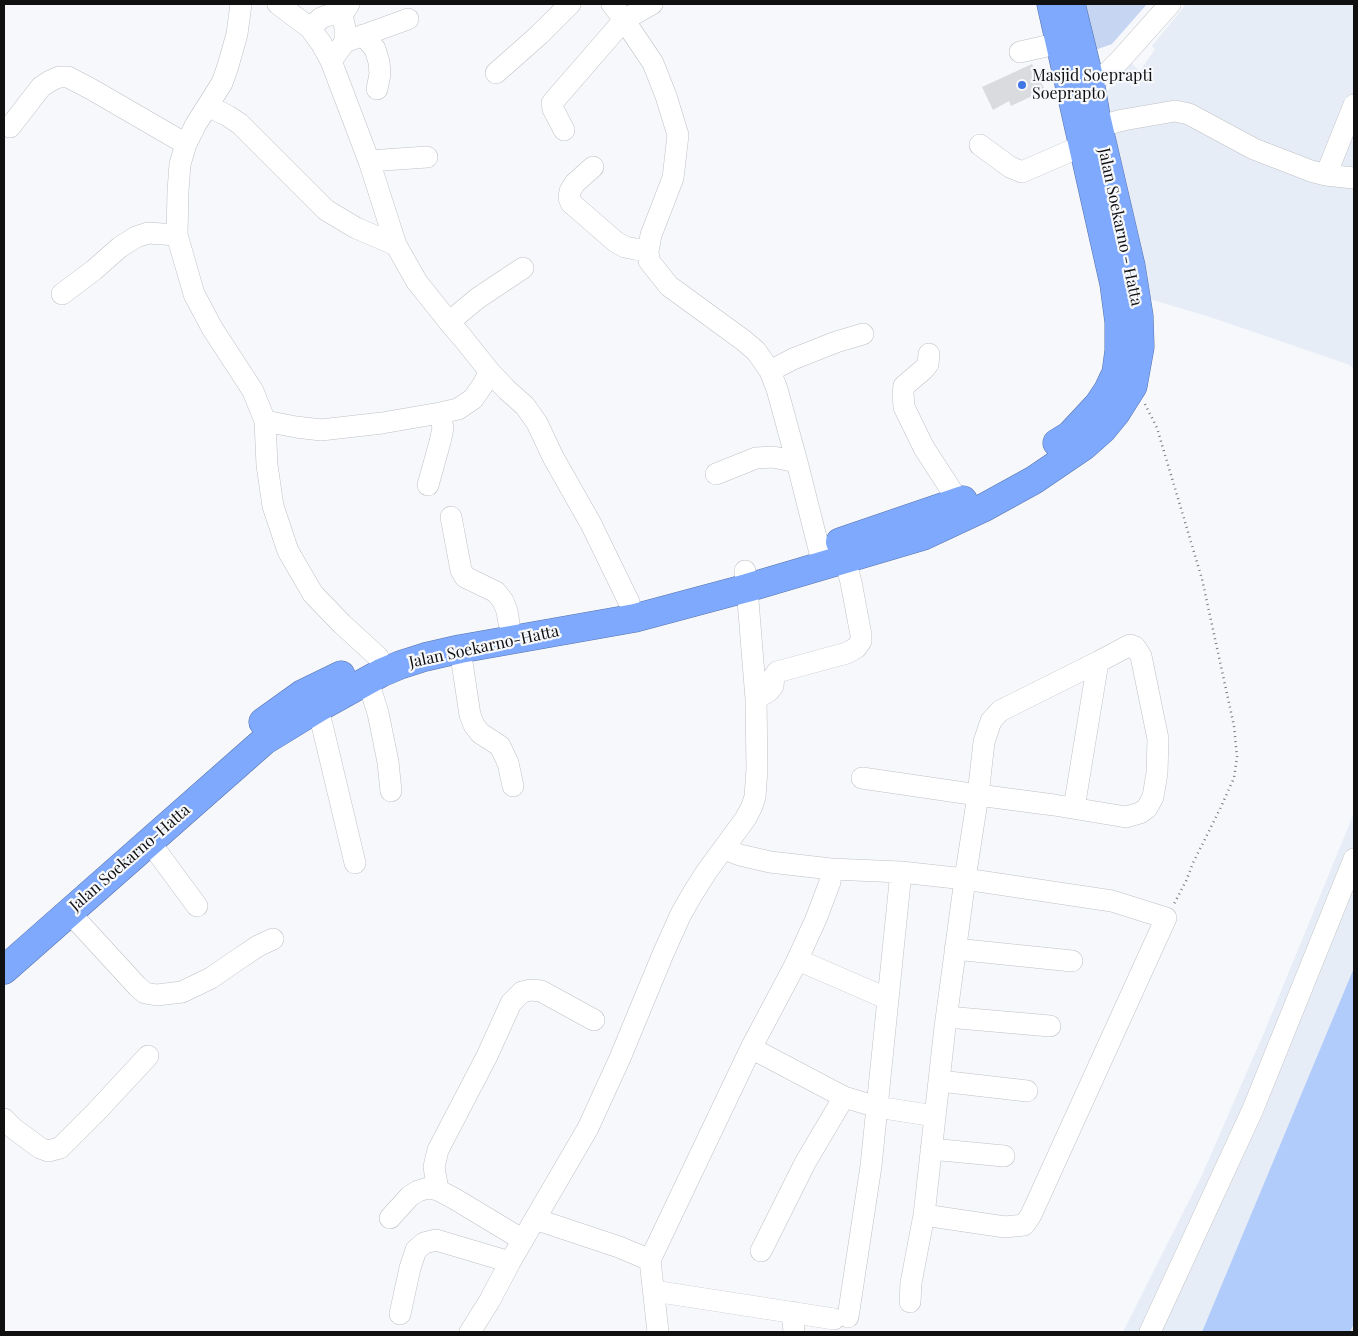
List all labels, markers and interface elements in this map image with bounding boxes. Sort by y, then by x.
place label: Masjid Soeprapti Soeprapto [1032,66,1153,104]
marker: Masjid Soeprapti Soeprapto [1016,79,1028,91]
street label: Jalan Soekarno - Hatta [1094,146,1146,308]
street label: Jalan Soekarno-Hatta [407,622,561,672]
street label: Jalan Soekarno-Hatta [66,801,194,915]

